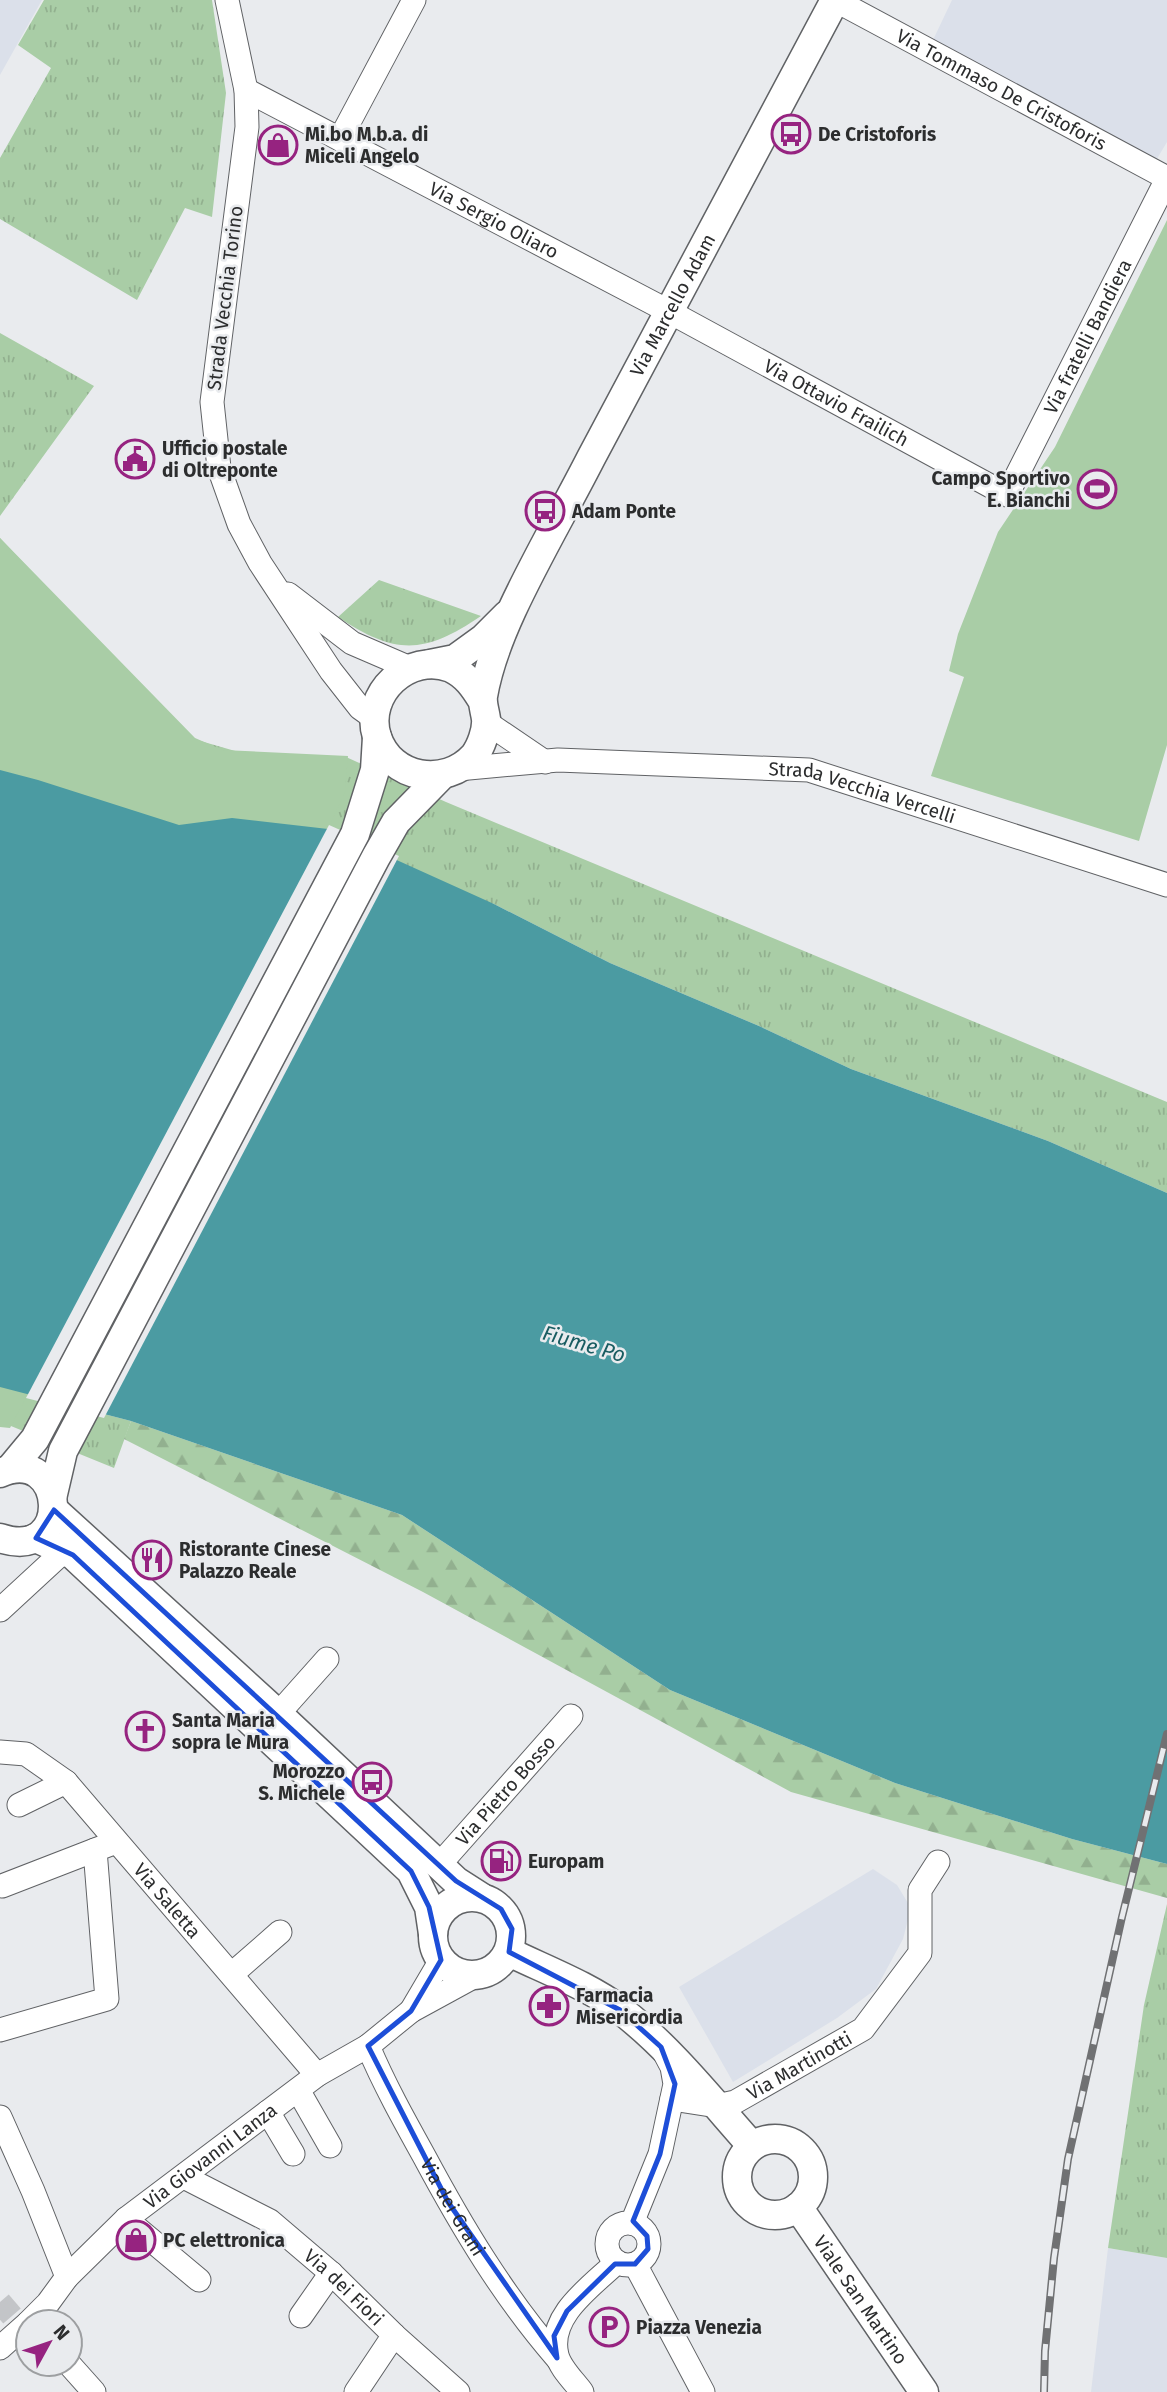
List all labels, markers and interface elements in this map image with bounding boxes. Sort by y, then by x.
street label: Via Tommaso De Cristoforis [893,24,1111,155]
bus stop icon: De Cristoforis [770,113,812,155]
place label: Mi.bo M.b.a. di Miceli Angelo [305,123,428,168]
place label: De Cristoforis [818,123,936,146]
shop icon: Mi.bo M.b.a. di Miceli Angelo [257,124,299,166]
street label: Via Sergio Oliaro [425,177,563,263]
street label: Strada Vecchia Torino [202,204,248,392]
street label: Via Marcello Adam [625,230,720,380]
street label: Via fratelli Bandiera [1039,255,1136,417]
street label: Via Ottavio Frailich [760,354,913,451]
place label: Ufficio postale di Oltreponte [162,437,288,482]
public building icon: Ufficio postale di Oltreponte [114,438,156,480]
place label: Campo Sportivo E. Bianchi [932,467,1070,512]
sports icon: Campo Sportivo E. Bianchi [1076,468,1118,510]
bus stop icon: Adam Ponte [524,490,566,532]
place label: Adam Ponte [571,500,676,523]
street label: Strada Vecchia Vercelli [768,757,959,828]
water label: Fiume Po [540,1320,628,1368]
place label: Ristorante Cinese Palazzo Reale [179,1538,331,1583]
restaurant icon: Ristorante Cinese Palazzo Reale [131,1539,173,1581]
place label: Santa Maria sopra le Mura [172,1709,289,1754]
church icon: Santa Maria sopra le Mura [124,1710,166,1752]
street label: Via Pietro Bosso [451,1730,560,1850]
place label: Morozzo S. Michele [258,1760,345,1805]
bus stop icon: Morozzo S. Michele [351,1761,393,1803]
fuel station icon: Europam [480,1840,522,1882]
place label: Europam [528,1850,604,1873]
street label: Via Saletta [129,1858,206,1943]
place label: Farmacia Misericordia [576,1984,683,2029]
pharmacy icon: Farmacia Misericordia [528,1985,570,2027]
street label: Via Martinotti [743,2026,856,2104]
street label: Via Giovanni Lanza [139,2098,281,2213]
street label: Via dei Grani [416,2154,490,2260]
shop icon: PC elettronica [115,2219,157,2261]
place label: PC elettronica [163,2229,285,2252]
street label: Viale San Martino [809,2231,913,2368]
street label: Via dei Fiori [300,2244,389,2330]
parking icon: Piazza Venezia [588,2306,630,2348]
north arrow [14,2308,84,2378]
place label: Piazza Venezia [636,2316,762,2339]
text: N [49,2320,75,2345]

